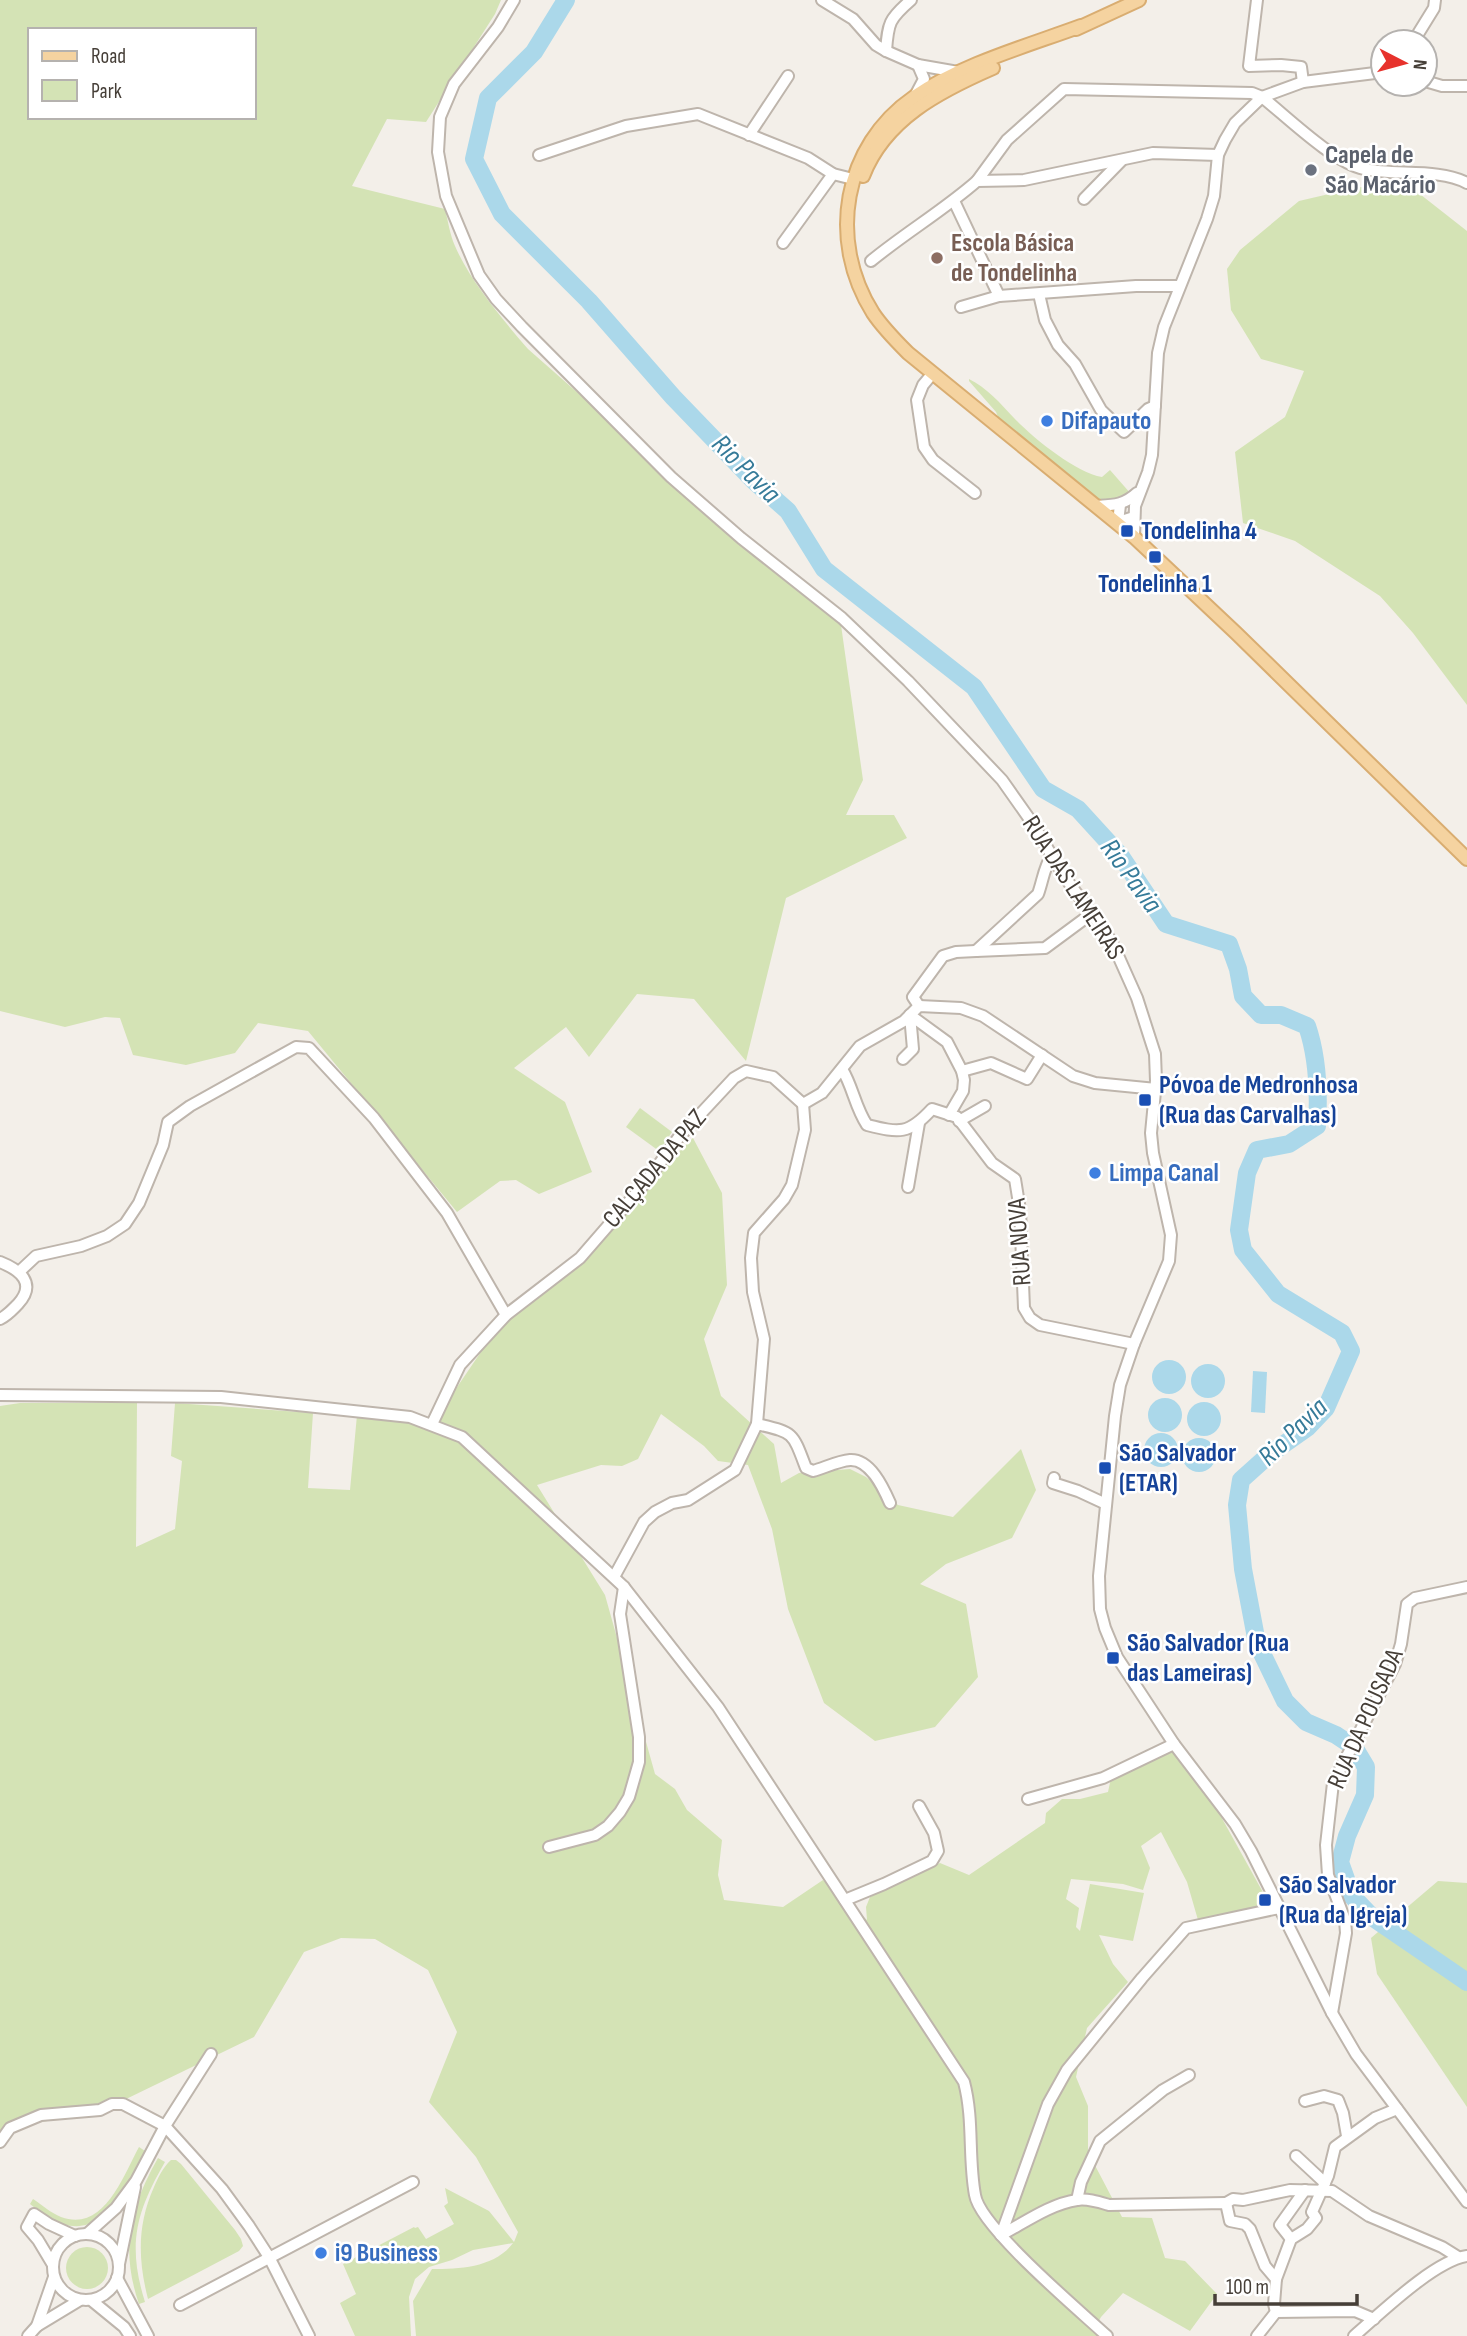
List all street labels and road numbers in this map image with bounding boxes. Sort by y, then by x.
street label: RUA DAS LAMEIRAS [1015,810,1131,966]
street label: CALÇADA DA PAZ [597,1103,714,1234]
street label: RUA NOVA [1001,1196,1039,1287]
street label: RUA DA POUSADA [1321,1643,1411,1794]

